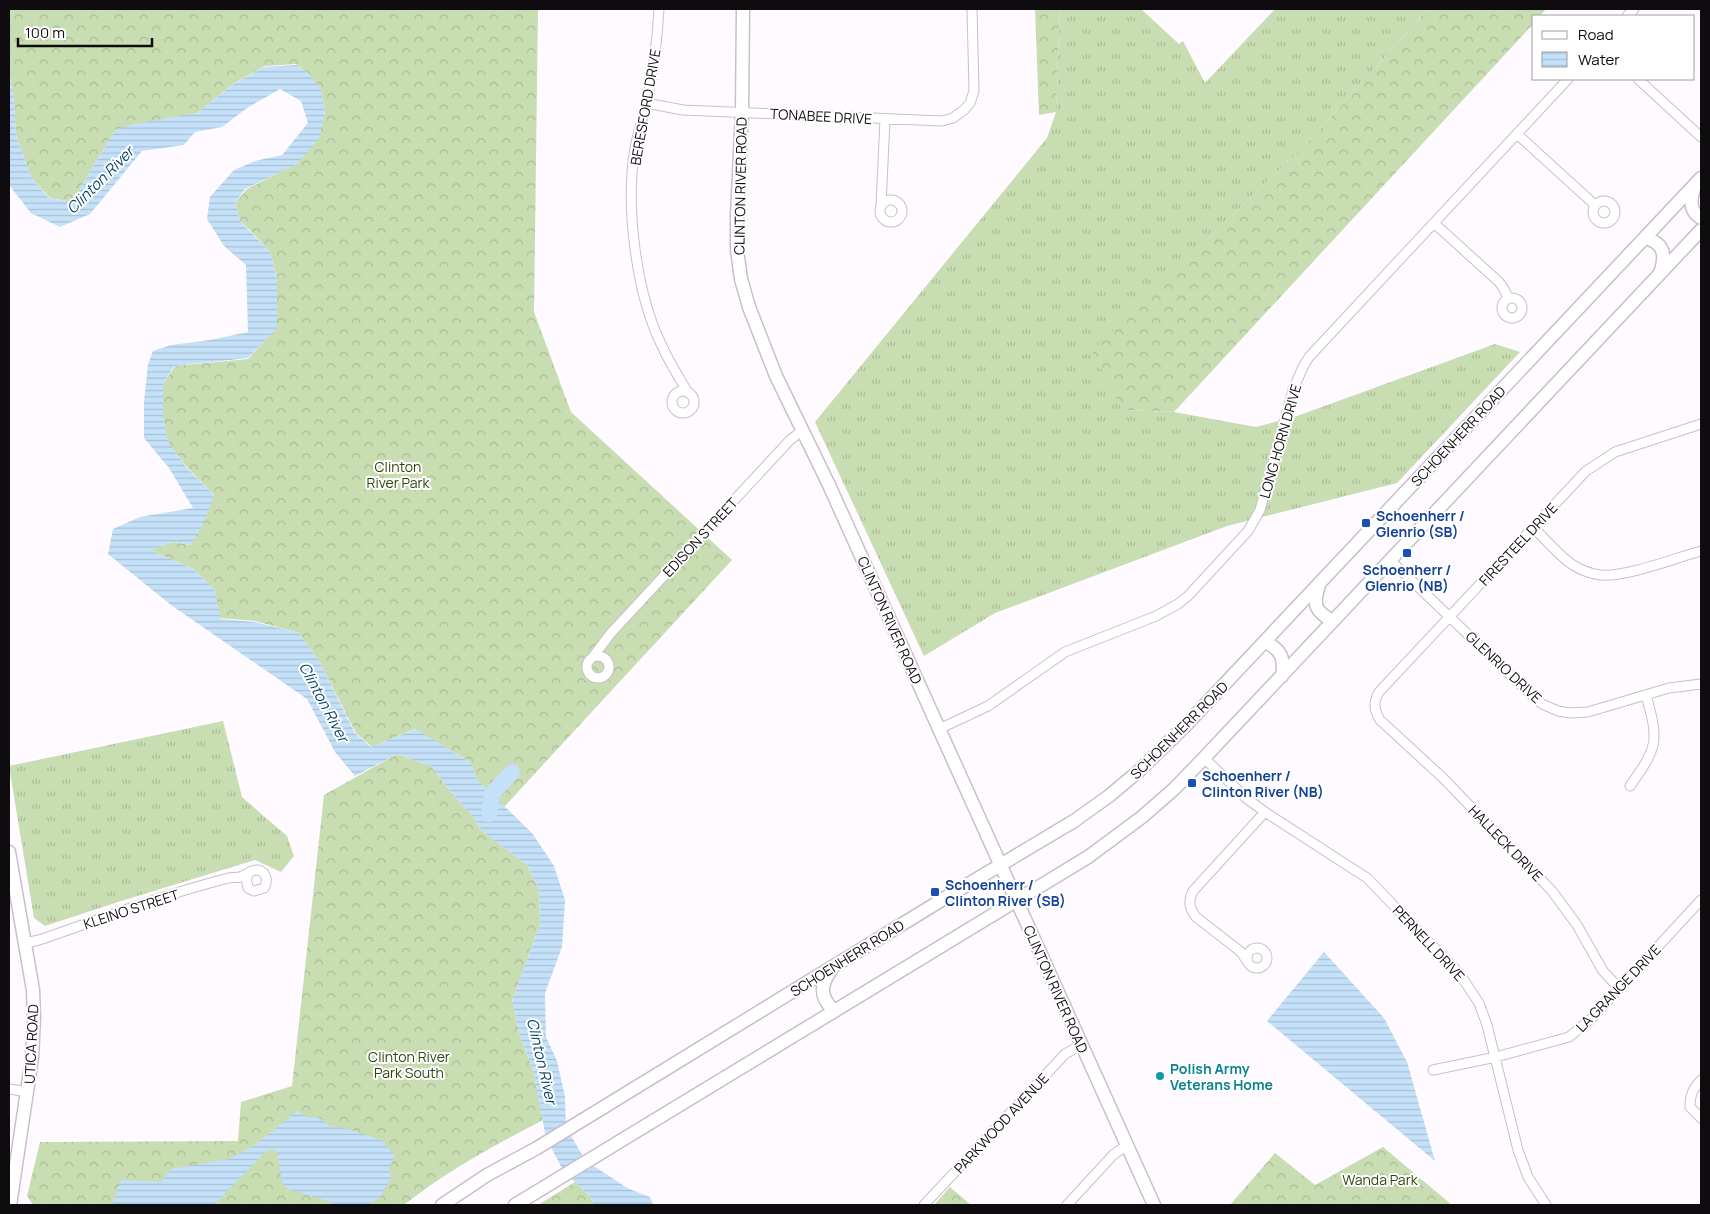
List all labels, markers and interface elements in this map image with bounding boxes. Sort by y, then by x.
scale bar [18,15,151,47]
legend [1532,15,1695,80]
text: 100 m [25,22,65,43]
text: Road [1578,24,1614,45]
street label: BERESFORD DRIVE [625,47,665,167]
text: Water [1578,49,1620,70]
street label: TONABEE DRIVE [769,104,873,128]
street label: CLINTON RIVER ROAD [729,117,751,255]
water label: Clinton River [62,140,140,218]
street label: LONG HORN DRIVE [1255,382,1305,500]
street label: SCHOENHERR ROAD [1406,382,1510,490]
park label: Clinton River Park [367,457,430,492]
street label: EDISON STREET [658,493,742,581]
street label: FIRESTEEL DRIVE [1475,498,1561,590]
place label: Schoenherr / Glenrio (SB) [1376,506,1465,541]
marker: Schoenherr / Glenrio (SB) [1360,517,1372,529]
marker: Schoenherr / Glenrio (NB) [1401,547,1413,559]
street label: CLINTON RIVER ROAD [853,553,927,687]
place label: Schoenherr / Glenrio (NB) [1363,560,1451,595]
street label: GLENRIO DRIVE [1462,627,1546,707]
water label: Clinton River [294,658,355,748]
street label: SCHOENHERR ROAD [1126,677,1232,783]
place label: Schoenherr / Clinton River (NB) [1202,766,1324,801]
marker: Schoenherr / Clinton River (NB) [1186,777,1198,789]
street label: HALLECK DRIVE [1465,801,1547,885]
place label: Schoenherr / Clinton River (SB) [945,875,1066,910]
street label: KLEINO STREET [81,884,182,933]
marker: Schoenherr / Clinton River (SB) [929,886,941,898]
street label: PERNELL DRIVE [1389,901,1469,985]
street label: SCHOENHERR ROAD [786,915,908,1001]
street label: CLINTON RIVER ROAD [1019,922,1093,1056]
street label: LA GRANGE DRIVE [1571,940,1665,1036]
street label: UTICA ROAD [19,1004,43,1084]
water label: Clinton River [522,1016,563,1109]
park label: Clinton River Park South [368,1047,450,1082]
place label: Polish Army Veterans Home [1170,1059,1273,1094]
street label: PARKWOOD AVENUE [949,1069,1053,1177]
marker: Polish Army Veterans Home [1154,1070,1166,1082]
park label: Wanda Park [1342,1170,1419,1189]

